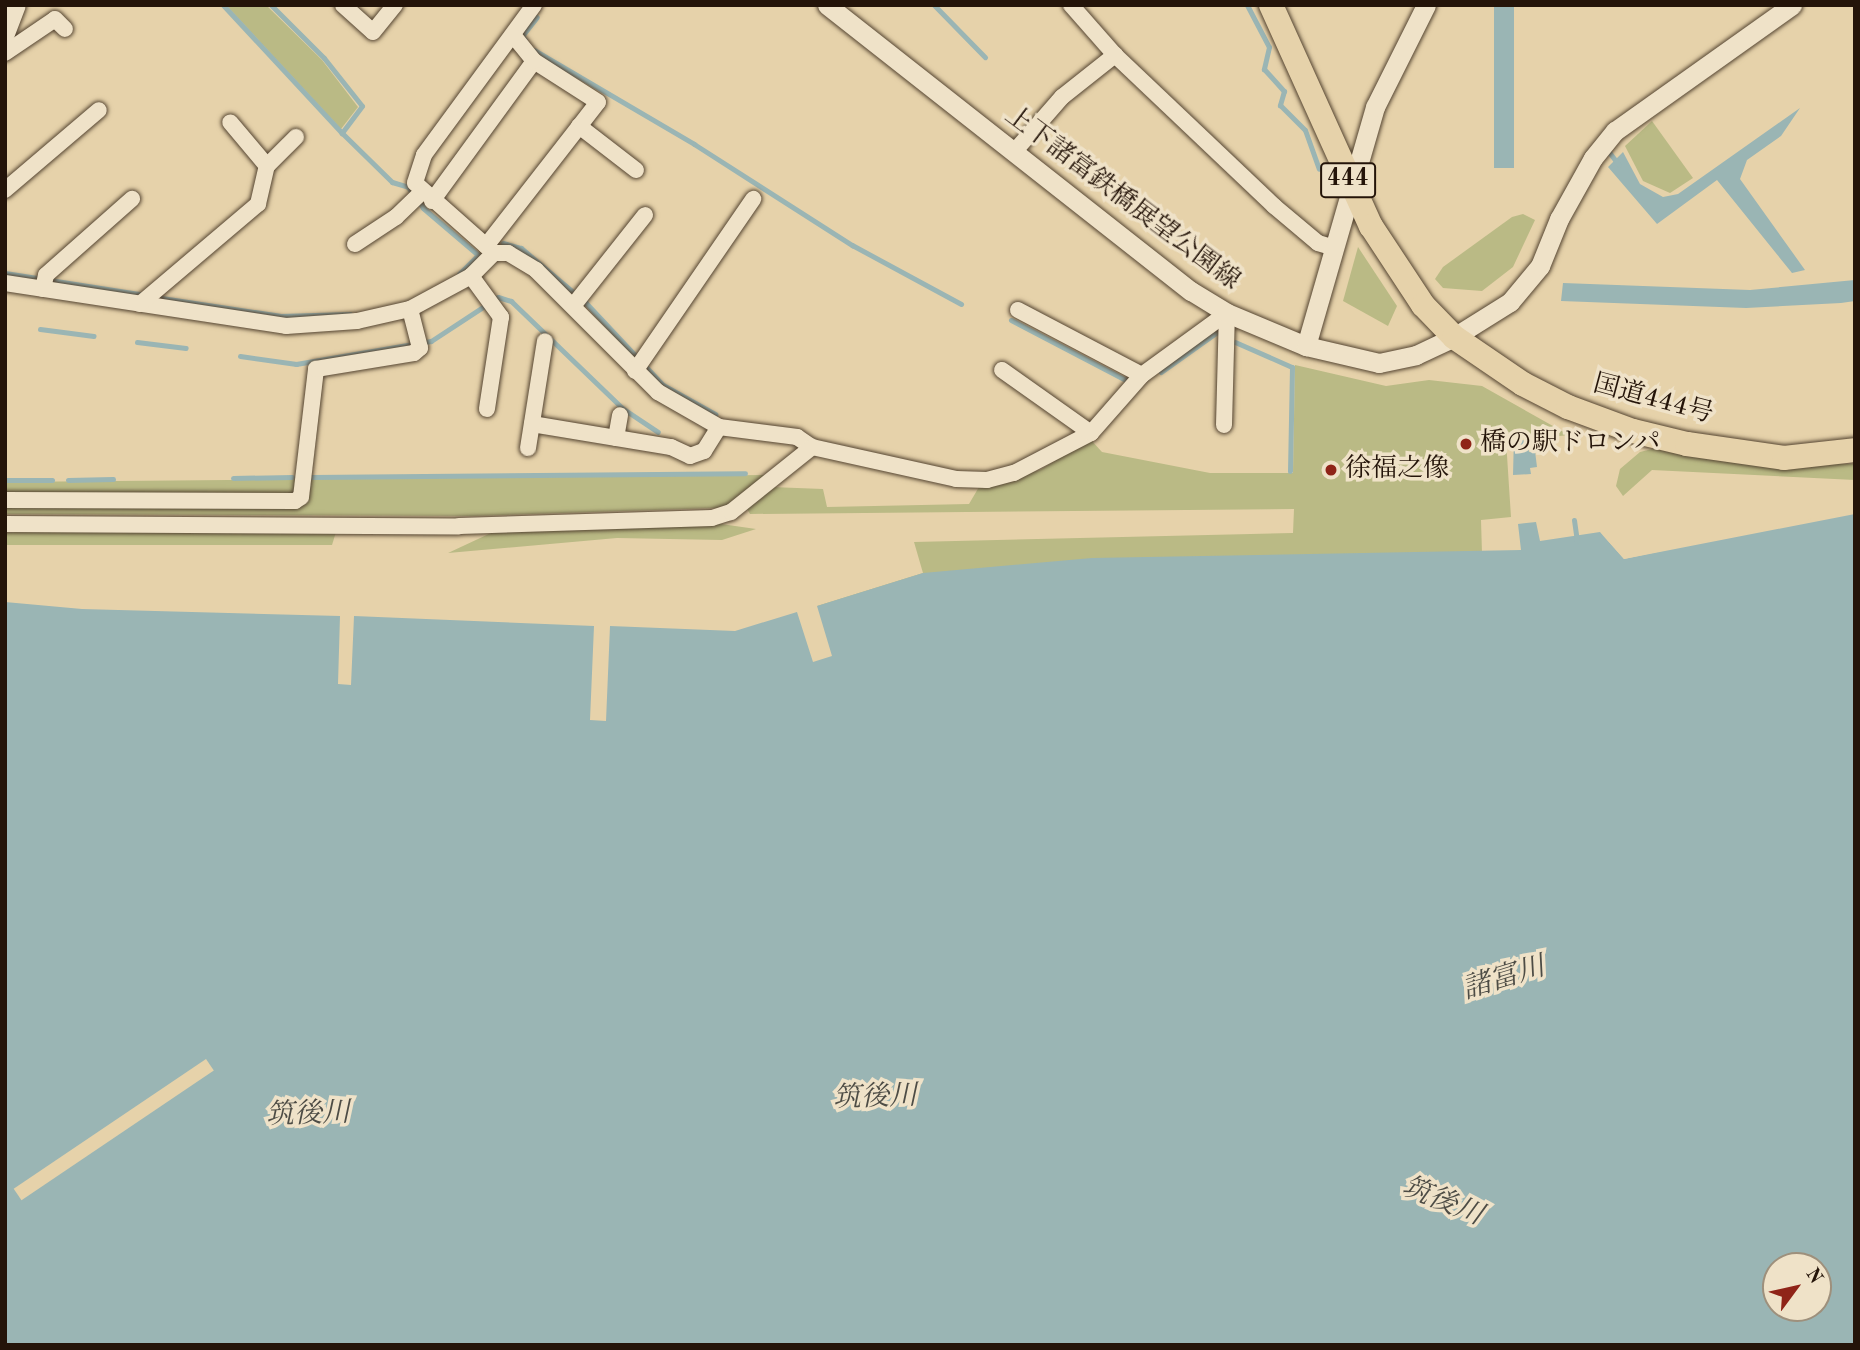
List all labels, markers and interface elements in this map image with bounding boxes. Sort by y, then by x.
street label: 上下諸富鉄橋展望公園線 [998,100,1246,298]
road number: 444 [1320,160,1376,200]
street label: 国道444号 [1589,369,1717,431]
place label: 橋の駅ドロンパ [1480,428,1662,460]
marker: 橋の駅ドロンパ [1458,436,1474,452]
place label: 徐福之像 [1345,454,1449,486]
marker: 徐福之像 [1323,462,1339,478]
water label: 諸富川 [1459,951,1549,1007]
water label: 筑後川 [832,1080,918,1116]
water label: 筑後川 [265,1097,351,1133]
water label: 筑後川 [1397,1171,1487,1233]
north arrow [1762,1252,1832,1322]
text: N [1801,1265,1825,1288]

